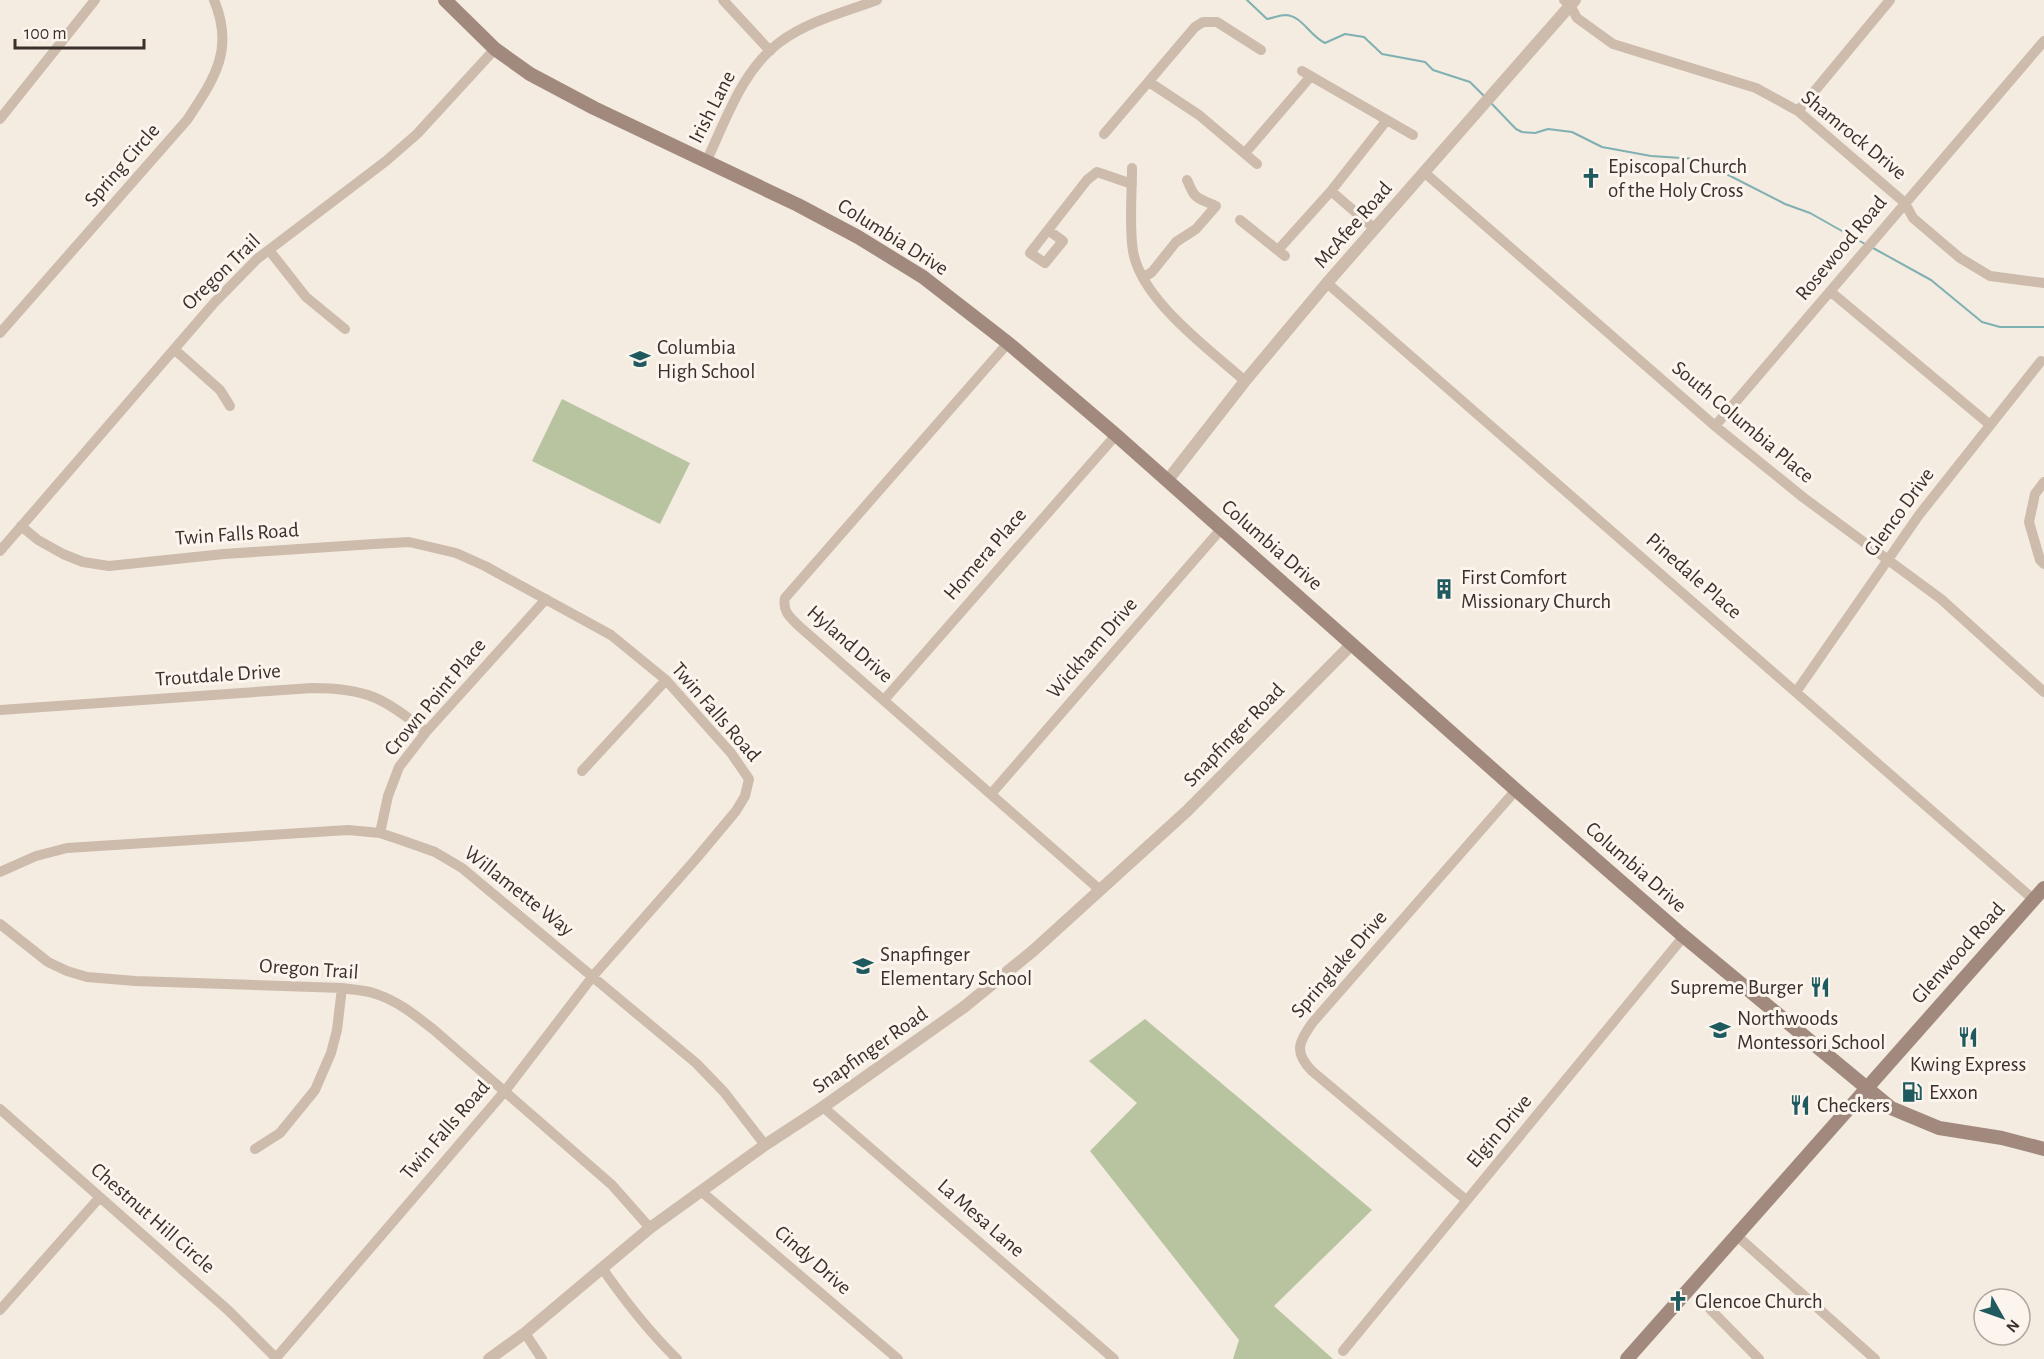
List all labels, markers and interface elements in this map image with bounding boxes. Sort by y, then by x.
scale bar [15,12,144,50]
text: 100 m [24,25,67,43]
street label: Irish Lane [685,67,739,147]
street label: Shamrock Drive [1797,86,1911,184]
street label: Spring Circle [80,119,164,211]
place label: Episcopal Church of the Holy Cross [1608,156,1747,201]
church icon: Episcopal Church of the Holy Cross [1579,166,1603,190]
street label: McAfee Road [1310,178,1396,272]
street label: Rosewood Road [1791,192,1891,304]
street label: Columbia Drive [834,195,952,279]
street label: Oregon Trail [178,230,264,314]
place label: Columbia High School [657,337,755,382]
school or university icon: Columbia High School [628,347,652,371]
street label: South Columbia Place [1668,357,1818,487]
street label: Glenco Drive [1860,464,1938,560]
street label: Columbia Drive [1218,496,1326,594]
street label: Homera Place [940,504,1030,604]
street label: Twin Falls Road [174,519,300,549]
street label: Pinedale Place [1642,529,1746,623]
place label: First Comfort Missionary Church [1461,567,1611,612]
building icon: First Comfort Missionary Church [1432,577,1456,601]
street label: Wickham Drive [1043,594,1141,702]
street label: Hyland Drive [803,601,897,687]
street label: Crown Point Place [380,634,490,760]
street label: Twin Falls Road [667,658,765,766]
street label: Troutdale Drive [155,660,281,690]
street label: Snapfinger Road [1180,679,1288,791]
street label: Columbia Drive [1582,818,1690,916]
street label: Willamette Way [460,842,578,940]
street label: Glenwood Road [1907,898,2009,1008]
street label: Springlake Drive [1287,906,1391,1022]
place label: Snapfinger Elementary School [880,944,1032,989]
school or university icon: Snapfinger Elementary School [851,954,875,978]
street label: Oregon Trail [259,955,359,983]
restaurant icon: Supreme Burger [1808,975,1832,999]
place label: Supreme Burger [1670,977,1803,998]
street label: Snapfinger Road [809,1003,931,1097]
place label: Northwoods Montessori School [1737,1008,1885,1053]
school or university icon: Northwoods Montessori School [1708,1018,1732,1042]
restaurant icon: Kwing Express [1956,1025,1980,1049]
place label: Kwing Express [1910,1054,2026,1075]
street label: Twin Falls Road [396,1076,494,1184]
fuel station icon: Exxon [1900,1080,1924,1104]
place label: Exxon [1929,1082,1978,1103]
street label: Elgin Drive [1462,1090,1536,1172]
restaurant icon: Checkers [1788,1093,1812,1117]
place label: Checkers [1817,1095,1890,1116]
street label: Chestnut Hill Circle [87,1159,219,1277]
street label: La Mesa Lane [934,1175,1028,1261]
street label: Cindy Drive [771,1221,855,1299]
north arrow [1972,1287,2032,1347]
church icon: Glencoe Church [1666,1289,1690,1313]
place label: Glencoe Church [1695,1291,1823,1312]
text: N [2003,1317,2022,1335]

